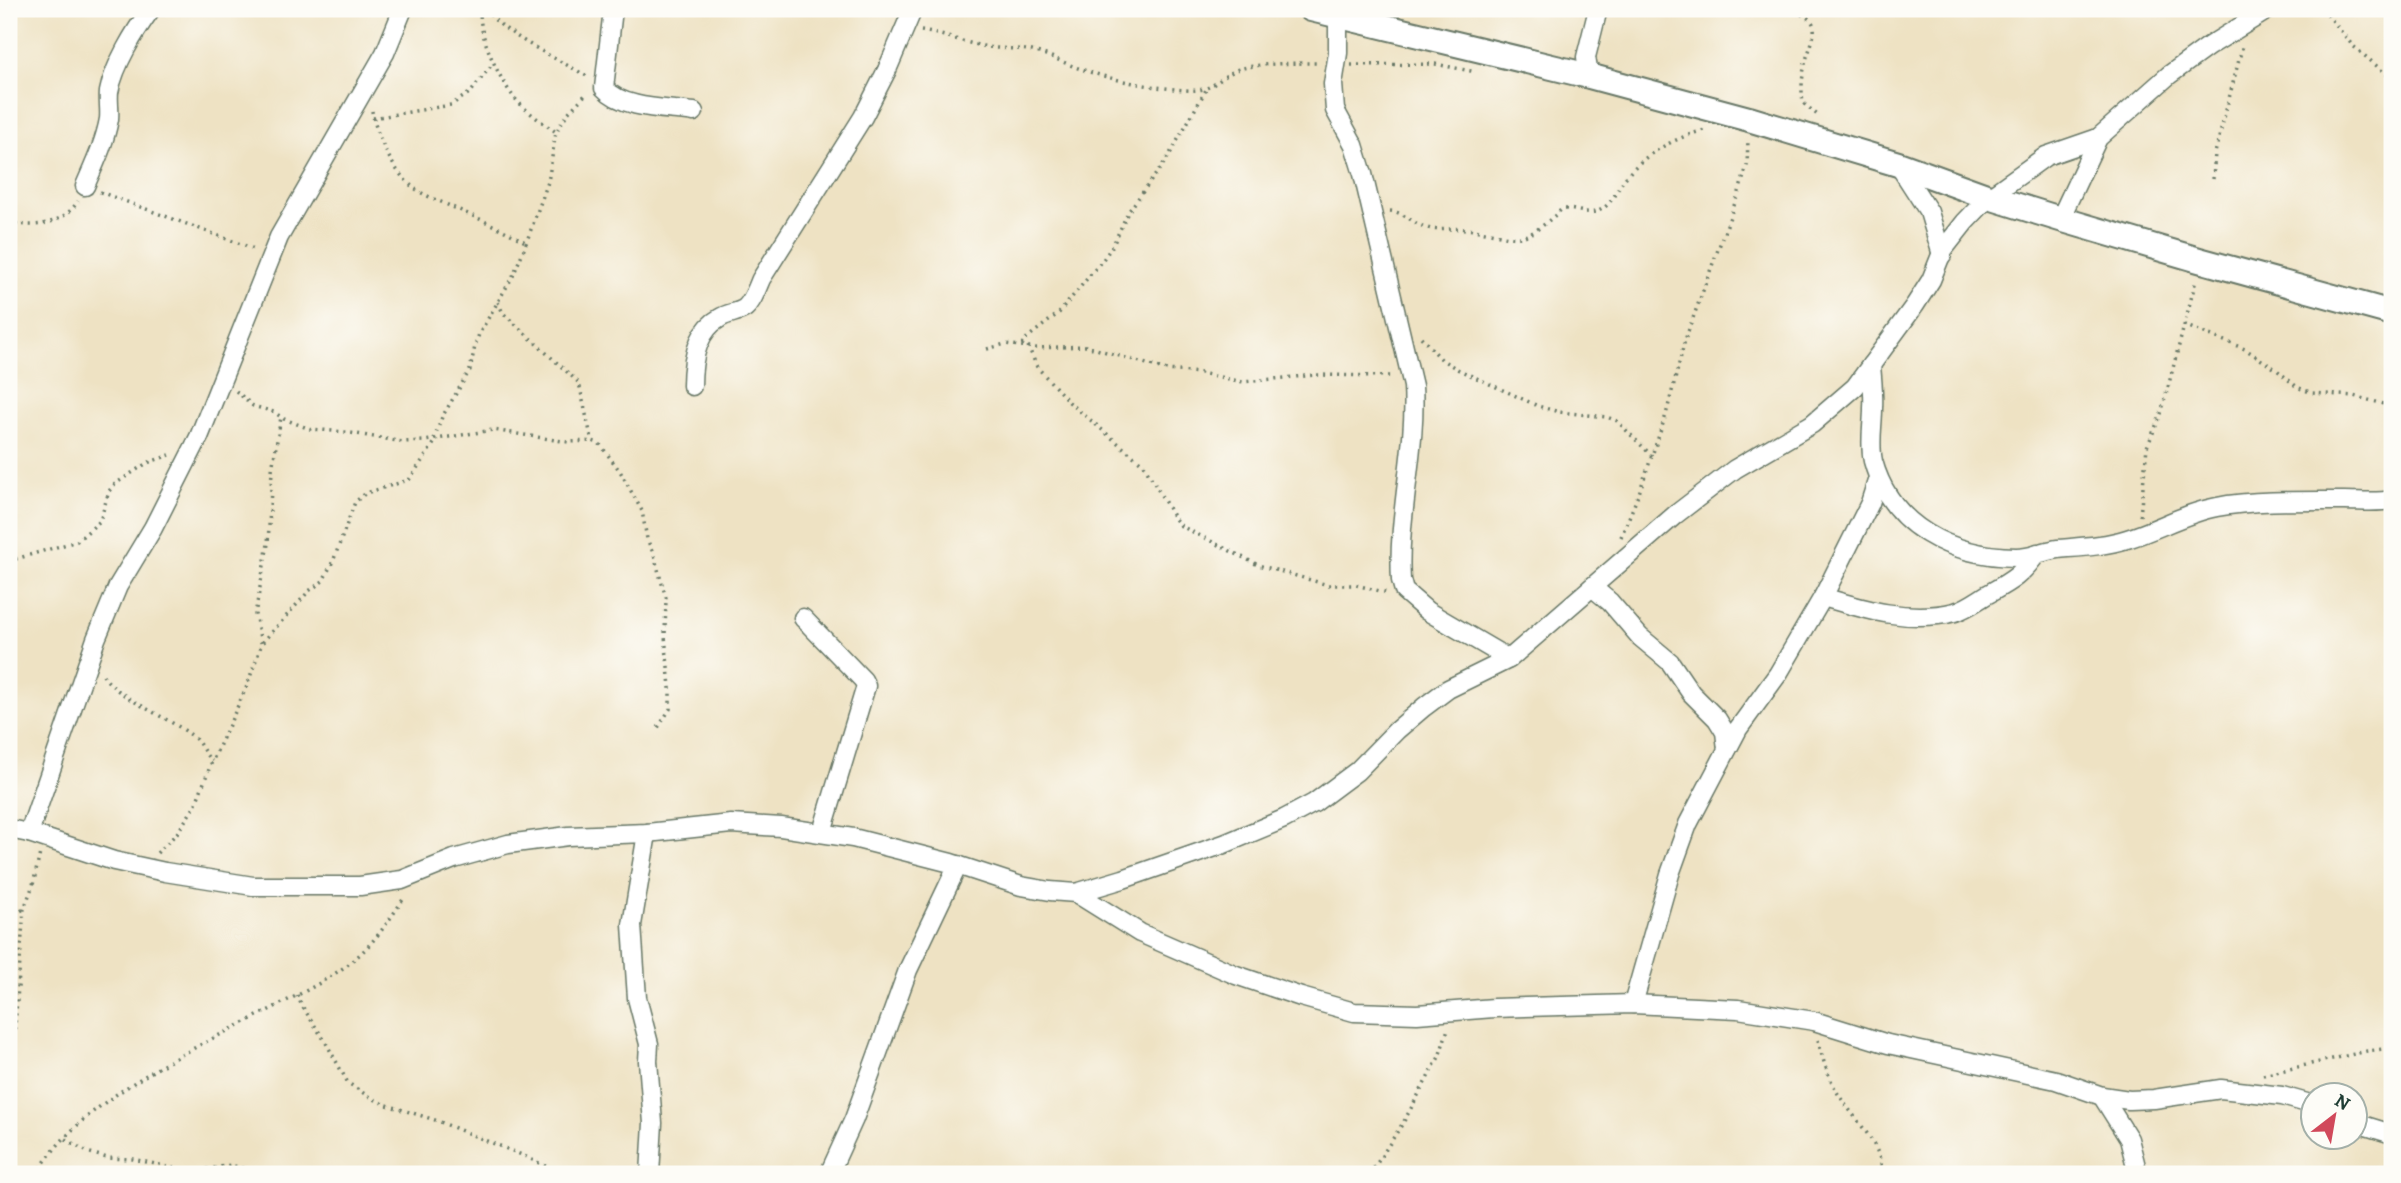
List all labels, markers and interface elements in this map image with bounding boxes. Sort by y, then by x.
north arrow [2300,1082,2370,1152]
text: N [2330,1088,2355,1117]

